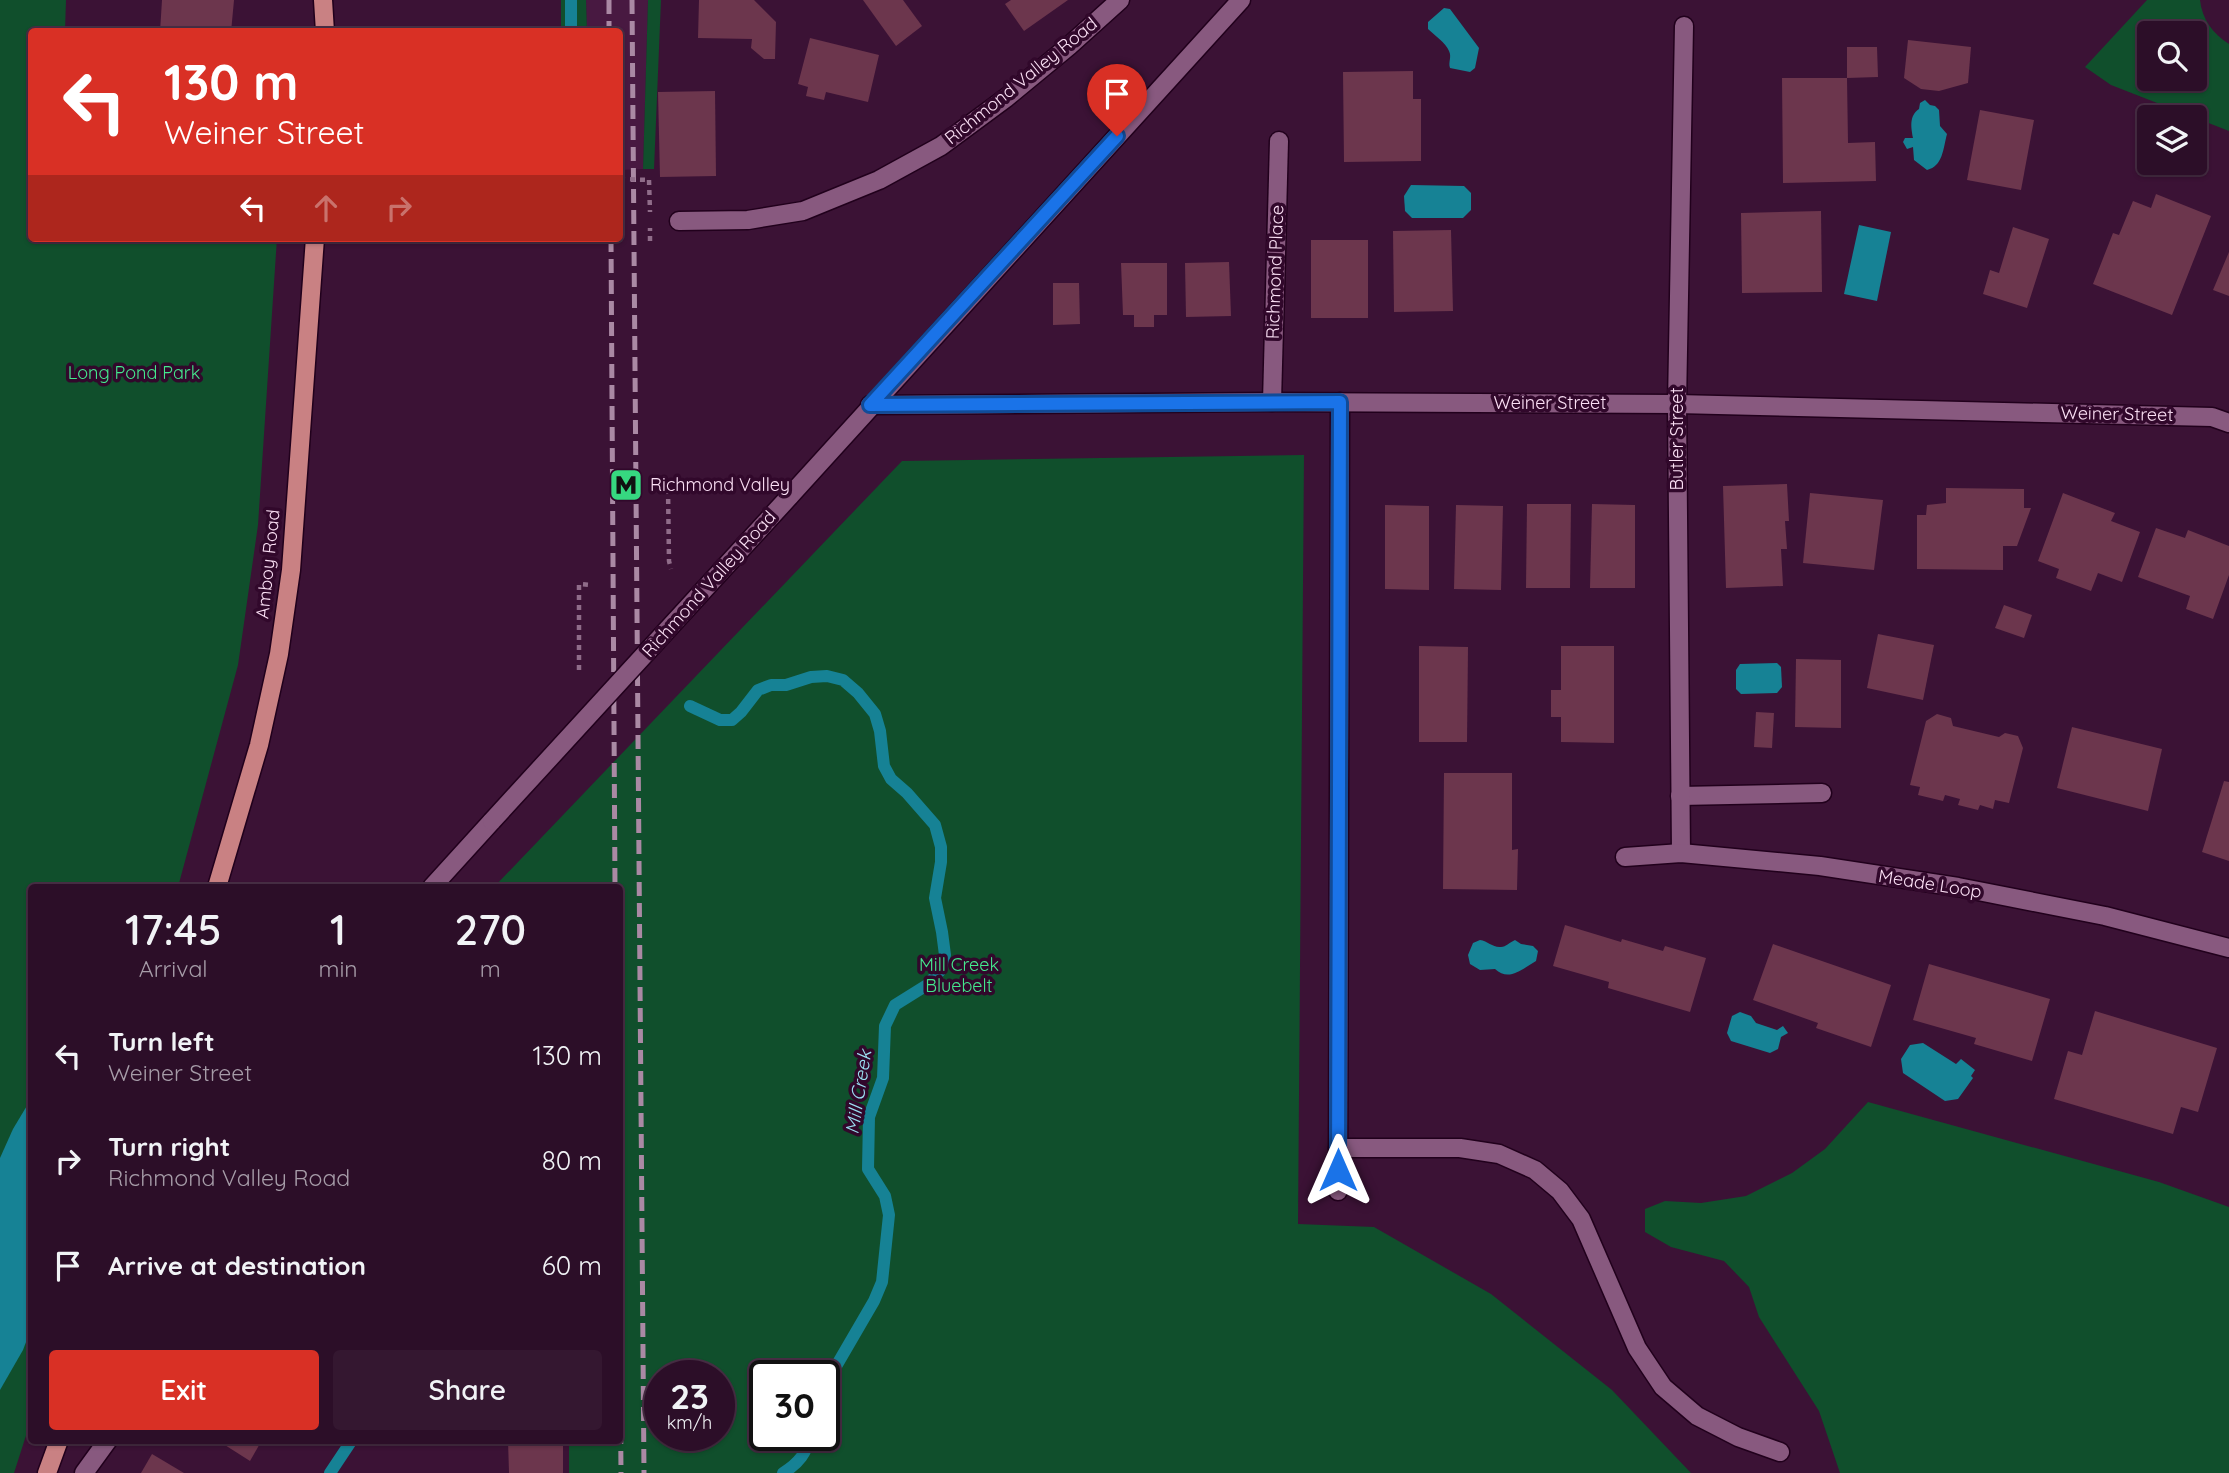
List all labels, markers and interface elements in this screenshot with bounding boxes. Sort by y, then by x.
street label: Richmond Valley Road [940,12,1102,149]
map controls [2137,21,2207,175]
button: search [2137,21,2207,91]
text: 130 m [164,51,298,112]
icon: left [49,56,140,147]
pin [1087,64,1147,136]
icon: arrive [1098,75,1136,113]
button: layers [2137,105,2207,175]
text: Weiner Street [164,112,364,152]
icon: left [234,189,272,227]
icon: ahead [307,189,345,227]
icon: right [380,189,418,227]
street label: Richmond Place [1261,204,1288,339]
park label: Long Pond Park [68,361,200,384]
street label: Butler Street [1665,387,1688,491]
street label: Weiner Street [1494,391,1606,414]
street label: Weiner Street [2060,401,2174,426]
metro station icon: Richmond Valley [607,466,645,504]
place label: Richmond Valley [650,473,790,496]
street label: Richmond Valley Road [637,506,781,662]
street label: Amboy Road [250,508,285,620]
street label: Meade Loop [1877,864,1983,903]
text: 17:45 [125,903,222,956]
text: 1 [330,903,346,956]
text: 270 [455,903,526,956]
park label: Mill Creek Bluebelt [919,953,999,997]
text: Arrival [139,954,208,983]
text: min [318,954,358,983]
text: m [480,954,501,983]
text: Turn left [108,1025,215,1058]
icon: left [49,1037,87,1075]
text: 130 m [532,1039,602,1072]
water label: Mill Creek [840,1047,877,1136]
text: Weiner Street [108,1058,252,1087]
text: Turn right [108,1130,230,1163]
position arrow [1301,1133,1375,1207]
icon: right [49,1142,87,1180]
text: 80 m [542,1144,602,1177]
text: Richmond Valley Road [108,1163,350,1192]
icon: arrive [49,1247,87,1285]
text: Arrive at destination [108,1249,366,1282]
text: 60 m [542,1249,602,1282]
button: Exit [49,1350,319,1430]
button: Share [333,1350,602,1430]
speed limit sign: 30 [749,1360,840,1451]
text: 23 [670,1374,709,1418]
text: km/h [667,1411,712,1434]

